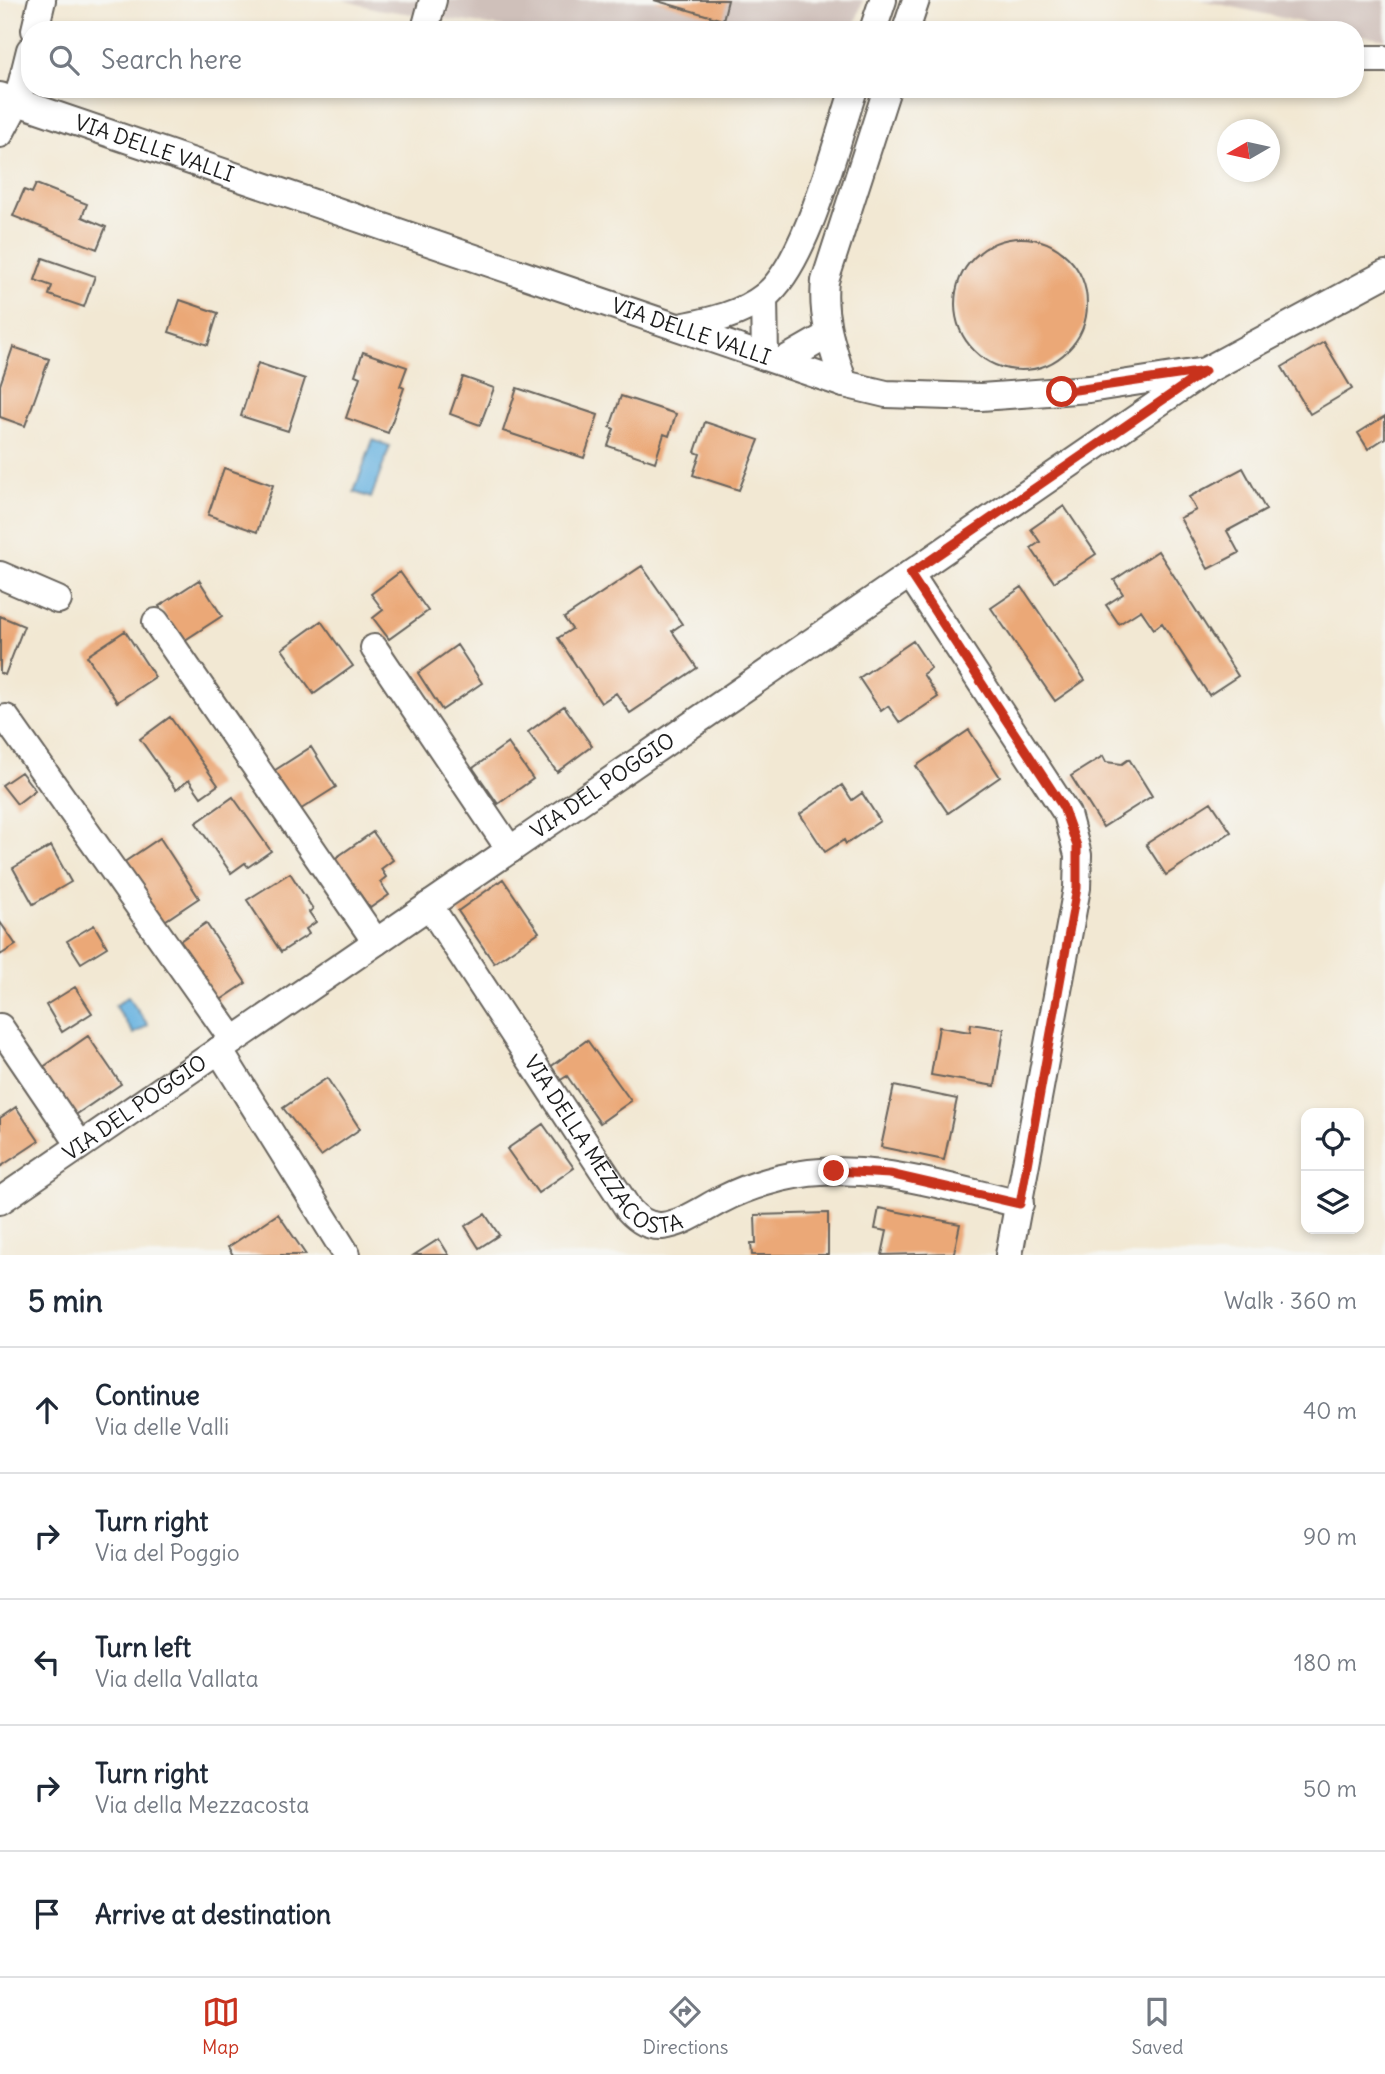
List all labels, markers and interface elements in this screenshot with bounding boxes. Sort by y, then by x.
search box [21,21,1364,98]
icon: search [45,41,83,79]
text: Search here [101,43,242,76]
street label: VIA DELLE VALLI [71,109,237,188]
north arrow [1217,119,1280,182]
street label: VIA DELLE VALLI [608,292,774,371]
route start [1046,376,1077,407]
street label: VIA DEL POGGIO [525,726,680,844]
street label: VIA DEL POGGIO [58,1049,212,1167]
street label: VIA DELLA MEZZACOSTA [518,1050,686,1239]
map controls [1301,1108,1364,1234]
button: locate [1301,1108,1364,1171]
route end [818,1155,849,1186]
button: layers [1301,1171,1364,1234]
text: 5 min [28,1282,103,1320]
text: Walk · 360 m [1224,1286,1357,1315]
text: Continue [95,1379,200,1412]
icon: ahead [28,1391,66,1429]
text: 40 m [1303,1396,1357,1425]
text: Via delle Valli [95,1412,229,1441]
text: Turn right [95,1505,208,1538]
icon: right [28,1517,66,1555]
text: 90 m [1303,1522,1357,1551]
text: Via del Poggio [95,1538,240,1567]
text: Turn left [95,1631,191,1664]
icon: left [28,1643,66,1681]
text: 180 m [1294,1648,1357,1677]
text: Via della Vallata [95,1664,259,1693]
text: Turn right [95,1757,208,1790]
icon: right [28,1769,66,1807]
text: 50 m [1303,1774,1357,1803]
text: Via della Mezzacosta [95,1790,309,1819]
icon: arrive [28,1895,66,1933]
text: Arrive at destination [95,1898,331,1931]
tab: Map [202,1993,240,2059]
tab: Directions [643,1993,728,2059]
tab: Saved [1131,1993,1183,2059]

